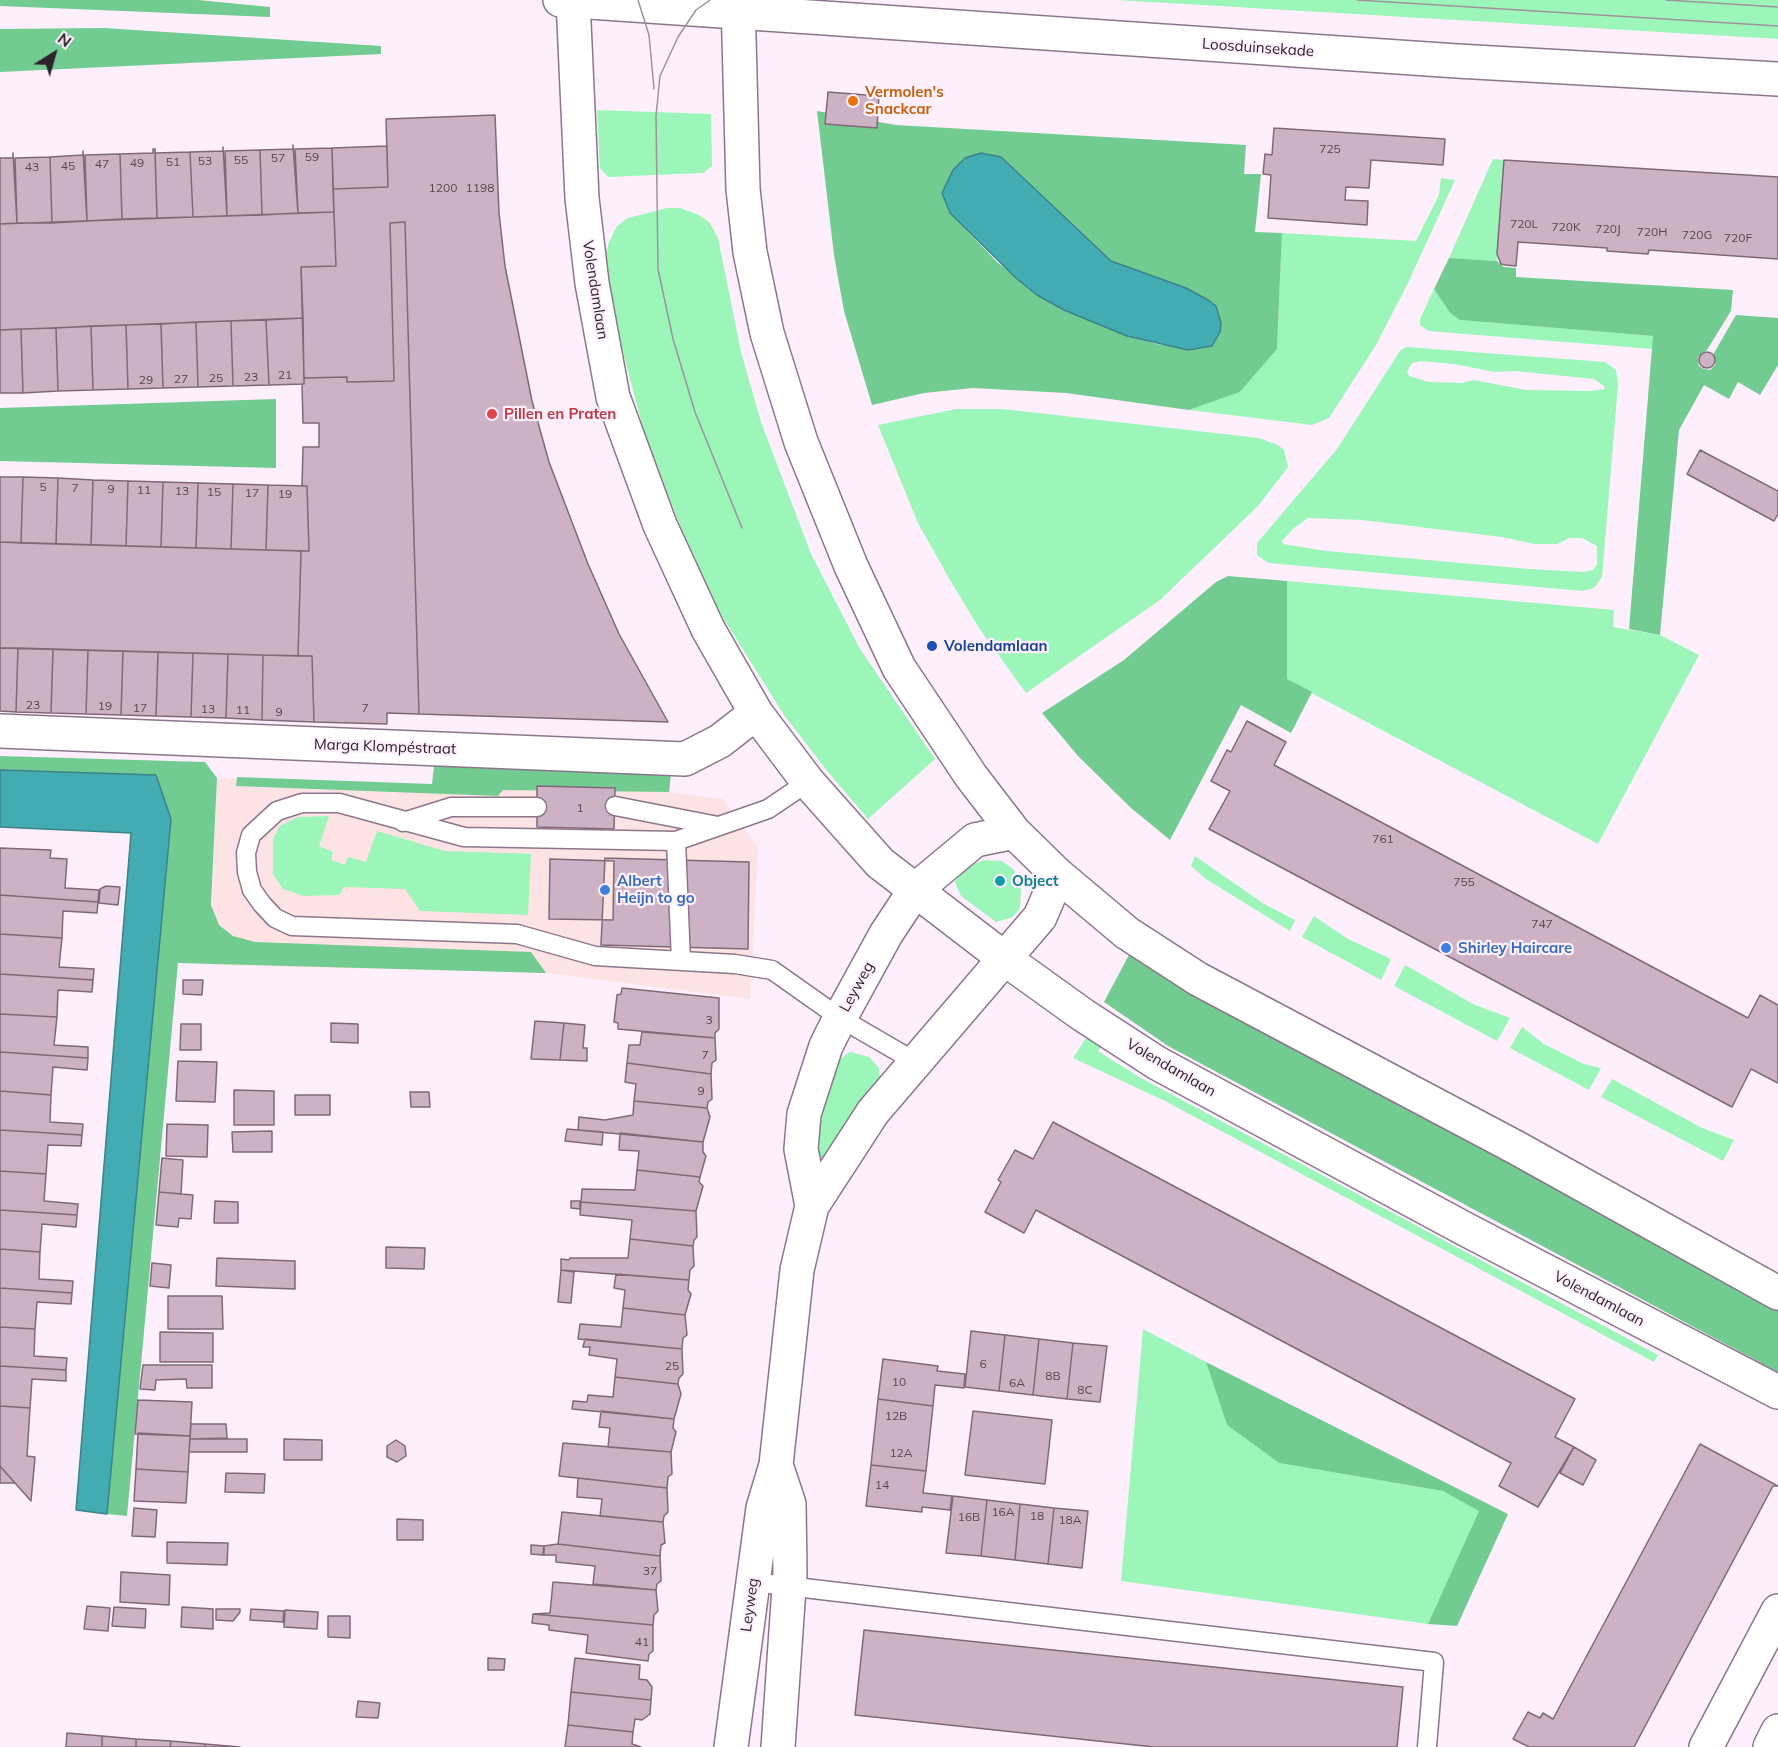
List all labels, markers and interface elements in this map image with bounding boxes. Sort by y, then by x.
north arrow [24,24,84,84]
text: N [54,28,76,51]
street label: Loosduinsekade [1201,35,1315,61]
place label: Vermolen's Snackcar [865,83,944,118]
marker: Vermolen's Snackcar [846,94,860,108]
house number: 725 [1319,142,1341,156]
house number: 59 [305,150,319,164]
house number: 57 [271,151,285,165]
house number: 55 [234,153,248,167]
house number: 53 [198,154,212,168]
house number: 51 [166,155,180,169]
house number: 49 [130,156,144,170]
house number: 47 [95,157,109,171]
house number: 45 [61,159,75,173]
house number: 43 [25,160,39,174]
house number: 1200 [429,181,457,195]
house number: 1198 [466,181,494,195]
house number: 720L [1510,217,1538,231]
house number: 720K [1551,220,1581,234]
house number: 720J [1595,222,1621,236]
house number: 720H [1637,225,1667,239]
house number: 720G [1682,228,1712,242]
house number: 720F [1724,231,1752,245]
street label: Volendamlaan [578,239,612,341]
house number: 21 [278,368,292,382]
house number: 23 [244,370,258,384]
house number: 25 [209,371,223,385]
house number: 27 [174,372,188,386]
house number: 29 [139,373,153,387]
place label: Pillen en Praten [504,405,616,423]
marker: Pillen en Praten [485,407,499,421]
house number: 5 [39,480,47,494]
house number: 7 [71,481,79,495]
house number: 9 [107,482,115,496]
house number: 11 [137,483,151,497]
house number: 13 [175,484,189,498]
house number: 15 [207,485,221,499]
house number: 17 [245,486,259,500]
house number: 19 [278,487,292,501]
place label: Volendamlaan [944,637,1048,655]
marker: Volendamlaan [925,639,939,653]
house number: 23 [26,698,40,712]
house number: 19 [98,699,112,713]
house number: 17 [133,701,147,715]
house number: 7 [361,701,369,715]
house number: 13 [201,702,215,716]
house number: 11 [236,703,250,717]
house number: 9 [275,705,283,719]
street label: Marga Klompéstraat [314,736,456,758]
house number: 1 [576,801,584,815]
house number: 761 [1372,832,1394,846]
place label: Albert Heijn to go [617,872,695,907]
place label: Object [1012,872,1059,890]
marker: Object [993,874,1007,888]
house number: 755 [1453,875,1475,889]
marker: Albert Heijn to go [598,883,612,897]
house number: 747 [1531,917,1553,931]
place label: Shirley Haircare [1458,939,1572,957]
marker: Shirley Haircare [1439,941,1453,955]
street label: Leyweg [836,959,878,1015]
house number: 3 [705,1013,713,1027]
street label: Volendamlaan [1123,1035,1219,1101]
house number: 7 [701,1048,709,1062]
house number: 9 [697,1084,705,1098]
street label: Volendamlaan [1551,1268,1647,1330]
house number: 6 [979,1357,987,1371]
house number: 25 [665,1359,679,1373]
house number: 8B [1045,1369,1061,1383]
house number: 10 [892,1375,906,1389]
house number: 6A [1009,1376,1025,1390]
house number: 8C [1077,1383,1093,1397]
house number: 12B [885,1409,907,1423]
house number: 12A [889,1446,913,1460]
house number: 14 [875,1478,889,1492]
house number: 16A [991,1505,1015,1519]
house number: 18 [1030,1509,1044,1523]
house number: 16B [958,1510,980,1524]
house number: 18A [1058,1513,1082,1527]
house number: 37 [643,1564,657,1578]
street label: Leyweg [737,1577,763,1633]
house number: 41 [635,1635,649,1649]

